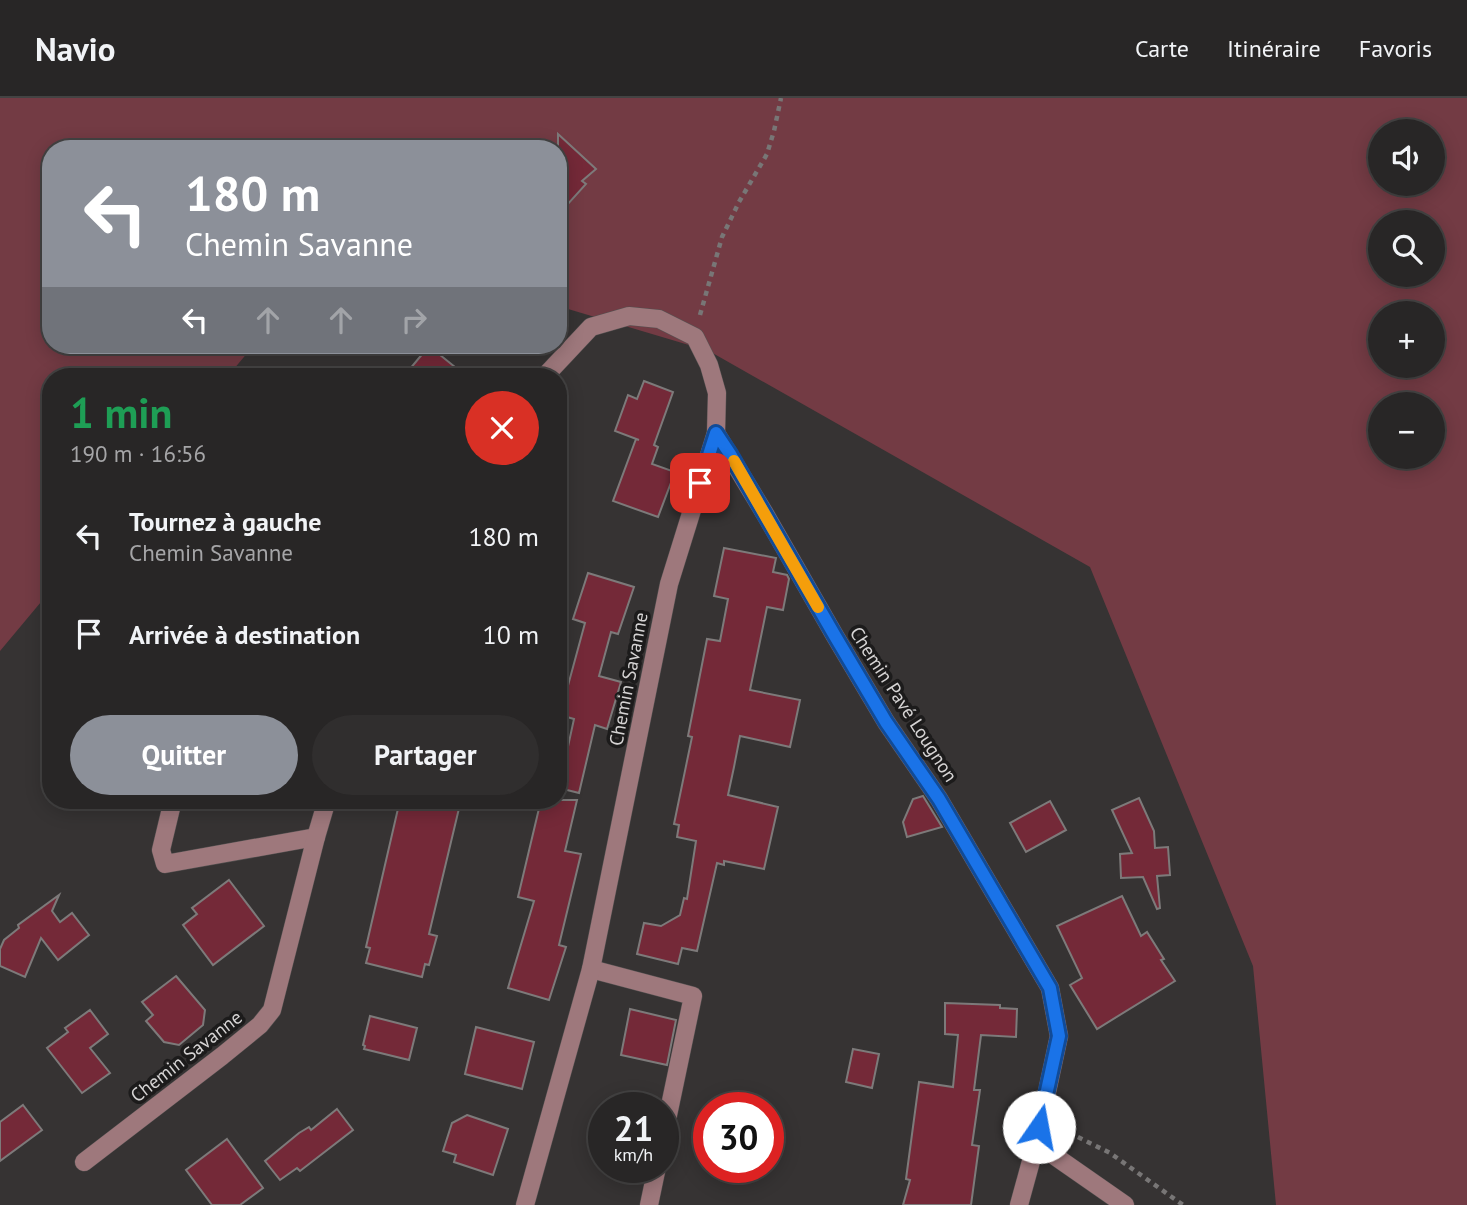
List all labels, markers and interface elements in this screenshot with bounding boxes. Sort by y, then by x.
text: Navio [35,27,115,70]
text: Carte [1135,33,1189,64]
text: Itinéraire [1227,33,1321,64]
text: Favoris [1359,33,1432,64]
map controls [1368,119,1445,469]
button: sound [1368,119,1445,196]
text: 180 m [185,161,320,225]
icon: left [70,168,161,259]
button: search [1368,210,1445,287]
text: Chemin Savanne [185,223,413,265]
icon: left [176,301,214,339]
icon: ahead [249,301,287,339]
icon: ahead [322,301,360,339]
icon: right [395,301,433,339]
button: + [1368,301,1445,378]
text: 1 min [70,385,172,440]
button: close [465,391,539,465]
button: − [1368,392,1445,469]
text: 190 m · 16:56 [70,439,206,468]
pin [670,453,730,513]
icon: arrive [681,464,719,502]
text: Tournez à gauche [129,505,321,538]
icon: left [70,517,108,555]
text: 180 m [468,520,539,553]
text: Chemin Savanne [129,538,293,567]
street label: Chemin Savanne [603,610,653,748]
icon: arrive [70,615,108,653]
text: Arrivée à destination [129,618,360,651]
text: 10 m [483,618,539,651]
street label: Chemin Pavé Lougnon [845,622,963,786]
button: Quitter [70,715,298,795]
button: Partager [312,715,539,795]
street label: Chemin Savanne [125,1005,247,1107]
position arrow [1002,1090,1076,1164]
speed limit sign: 30 [693,1092,784,1183]
text: 21 [614,1105,653,1151]
text: km/h [614,1143,653,1166]

